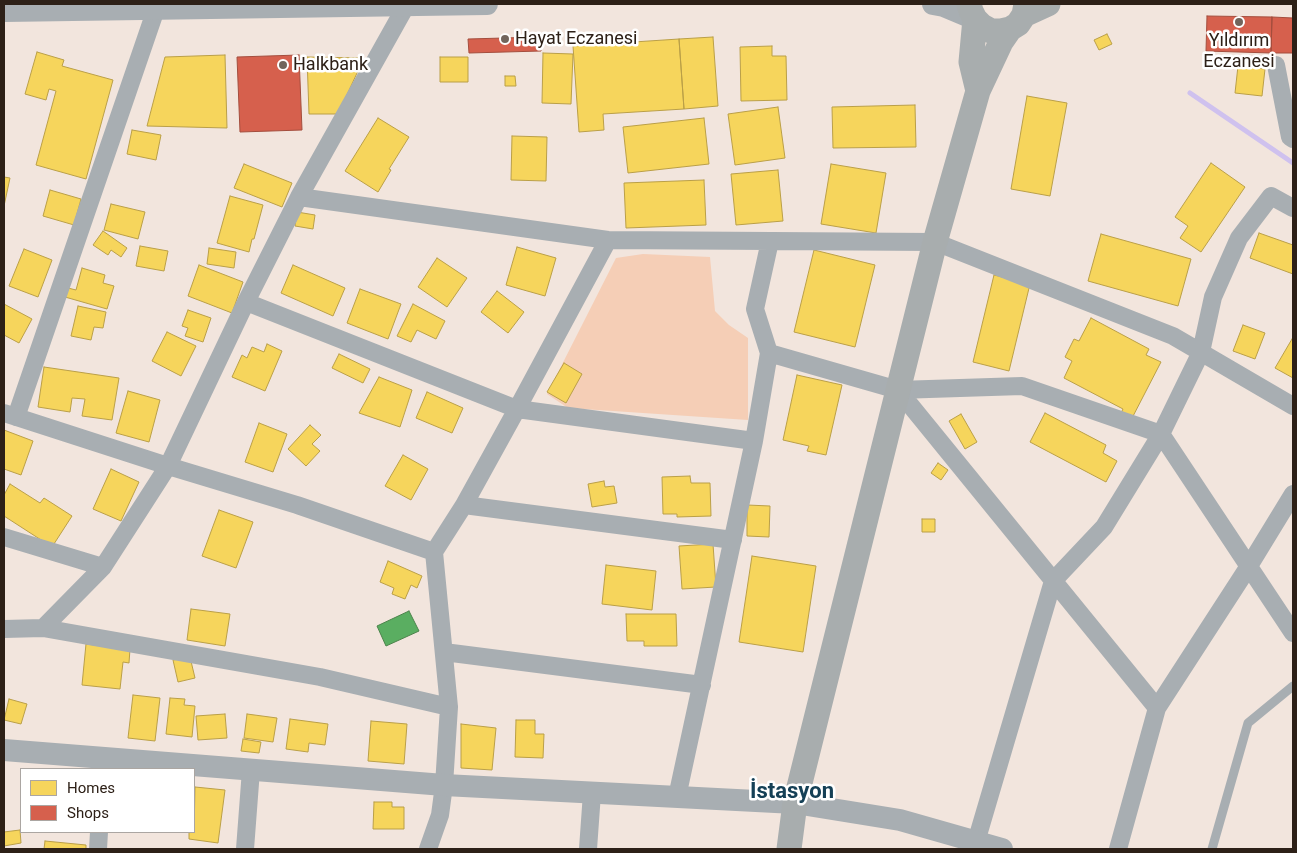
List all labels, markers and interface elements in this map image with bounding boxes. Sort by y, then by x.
marker: Yıldırım Eczanesi [1233,16,1245,28]
place label: Hayat Eczanesi [515,28,637,50]
place label: Yıldırım Eczanesi [1203,30,1275,72]
marker: Hayat Eczanesi [499,33,511,45]
place label: Halkbank [293,54,368,76]
marker: Halkbank [277,59,289,71]
legend [20,768,195,833]
text: Homes [67,779,115,797]
district label: İstasyon [750,779,834,805]
text: Shops [67,804,109,822]

